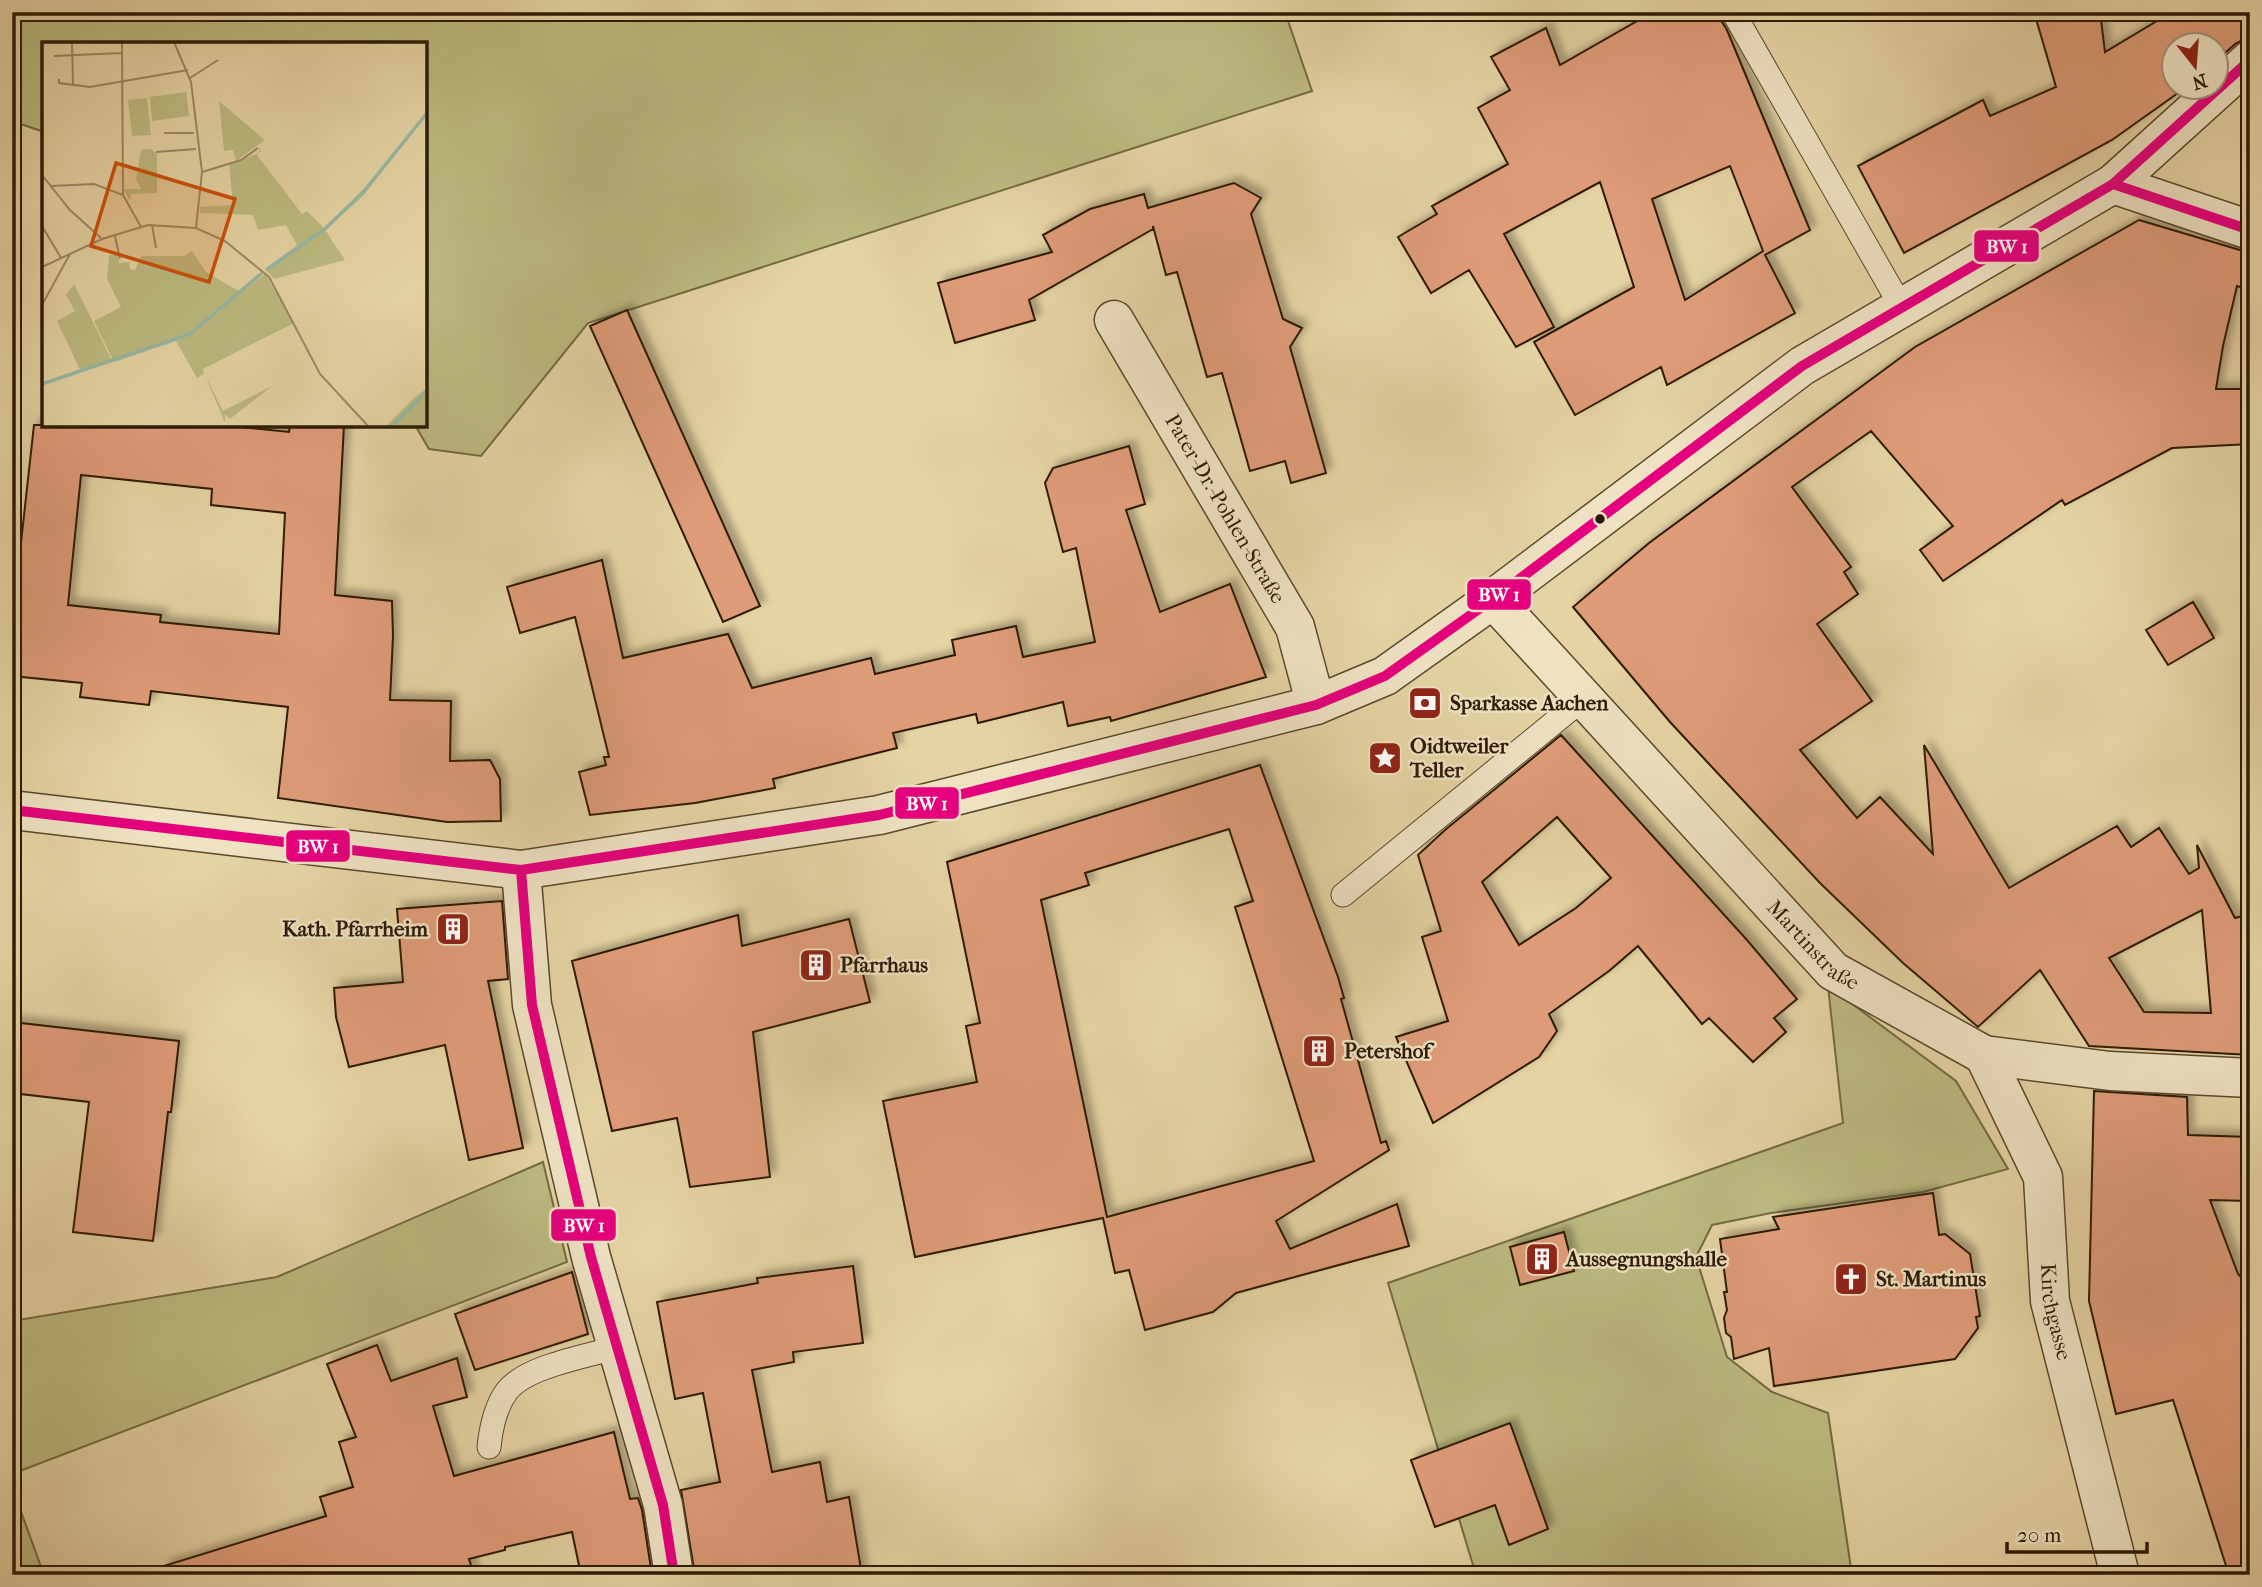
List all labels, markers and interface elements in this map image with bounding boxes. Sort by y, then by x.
north arrow [2160,32,2230,102]
inset map [42,42,427,427]
text: N [2189,69,2210,94]
line badge: BW 1 [1973,229,2040,263]
text: BW 1 [1986,236,2028,258]
street label: Pater-Dr.-Pohlen-Straße [1160,410,1290,608]
unlabelled marker [1593,512,1607,526]
line badge: BW 1 [1466,578,1532,611]
text: BW 1 [1478,584,1520,606]
bank icon: Sparkasse Aachen [1406,684,1444,722]
place label: Sparkasse Aachen [1450,691,1609,715]
place label: Oidtweiler Teller [1409,734,1509,782]
place icon: Oidtweiler Teller [1366,739,1404,777]
line badge: BW 1 [894,786,960,820]
text: BW 1 [906,793,948,815]
line badge: BW 1 [285,829,351,863]
text: BW 1 [297,836,339,858]
street label: Martinstraße [1762,895,1863,995]
building icon: Kath. Pfarrheim [434,910,472,948]
place label: Kath. Pfarrheim [282,917,429,941]
building icon: Pfarrhaus [797,946,835,984]
place label: Pfarrhaus [840,953,928,977]
building icon: Petershof [1300,1032,1338,1070]
place label: Petershof [1344,1039,1435,1063]
line badge: BW 1 [550,1208,617,1242]
text: BW 1 [563,1215,605,1237]
building icon: Aussegnungshalle [1523,1240,1561,1278]
place label: Aussegnungshalle [1564,1247,1727,1271]
church icon: St. Martinus [1832,1260,1870,1298]
street label: Kirchgasse [2036,1263,2077,1362]
place label: St. Martinus [1876,1267,1986,1291]
scale bar [2007,1510,2146,1554]
text: 20 m [2017,1523,2062,1547]

